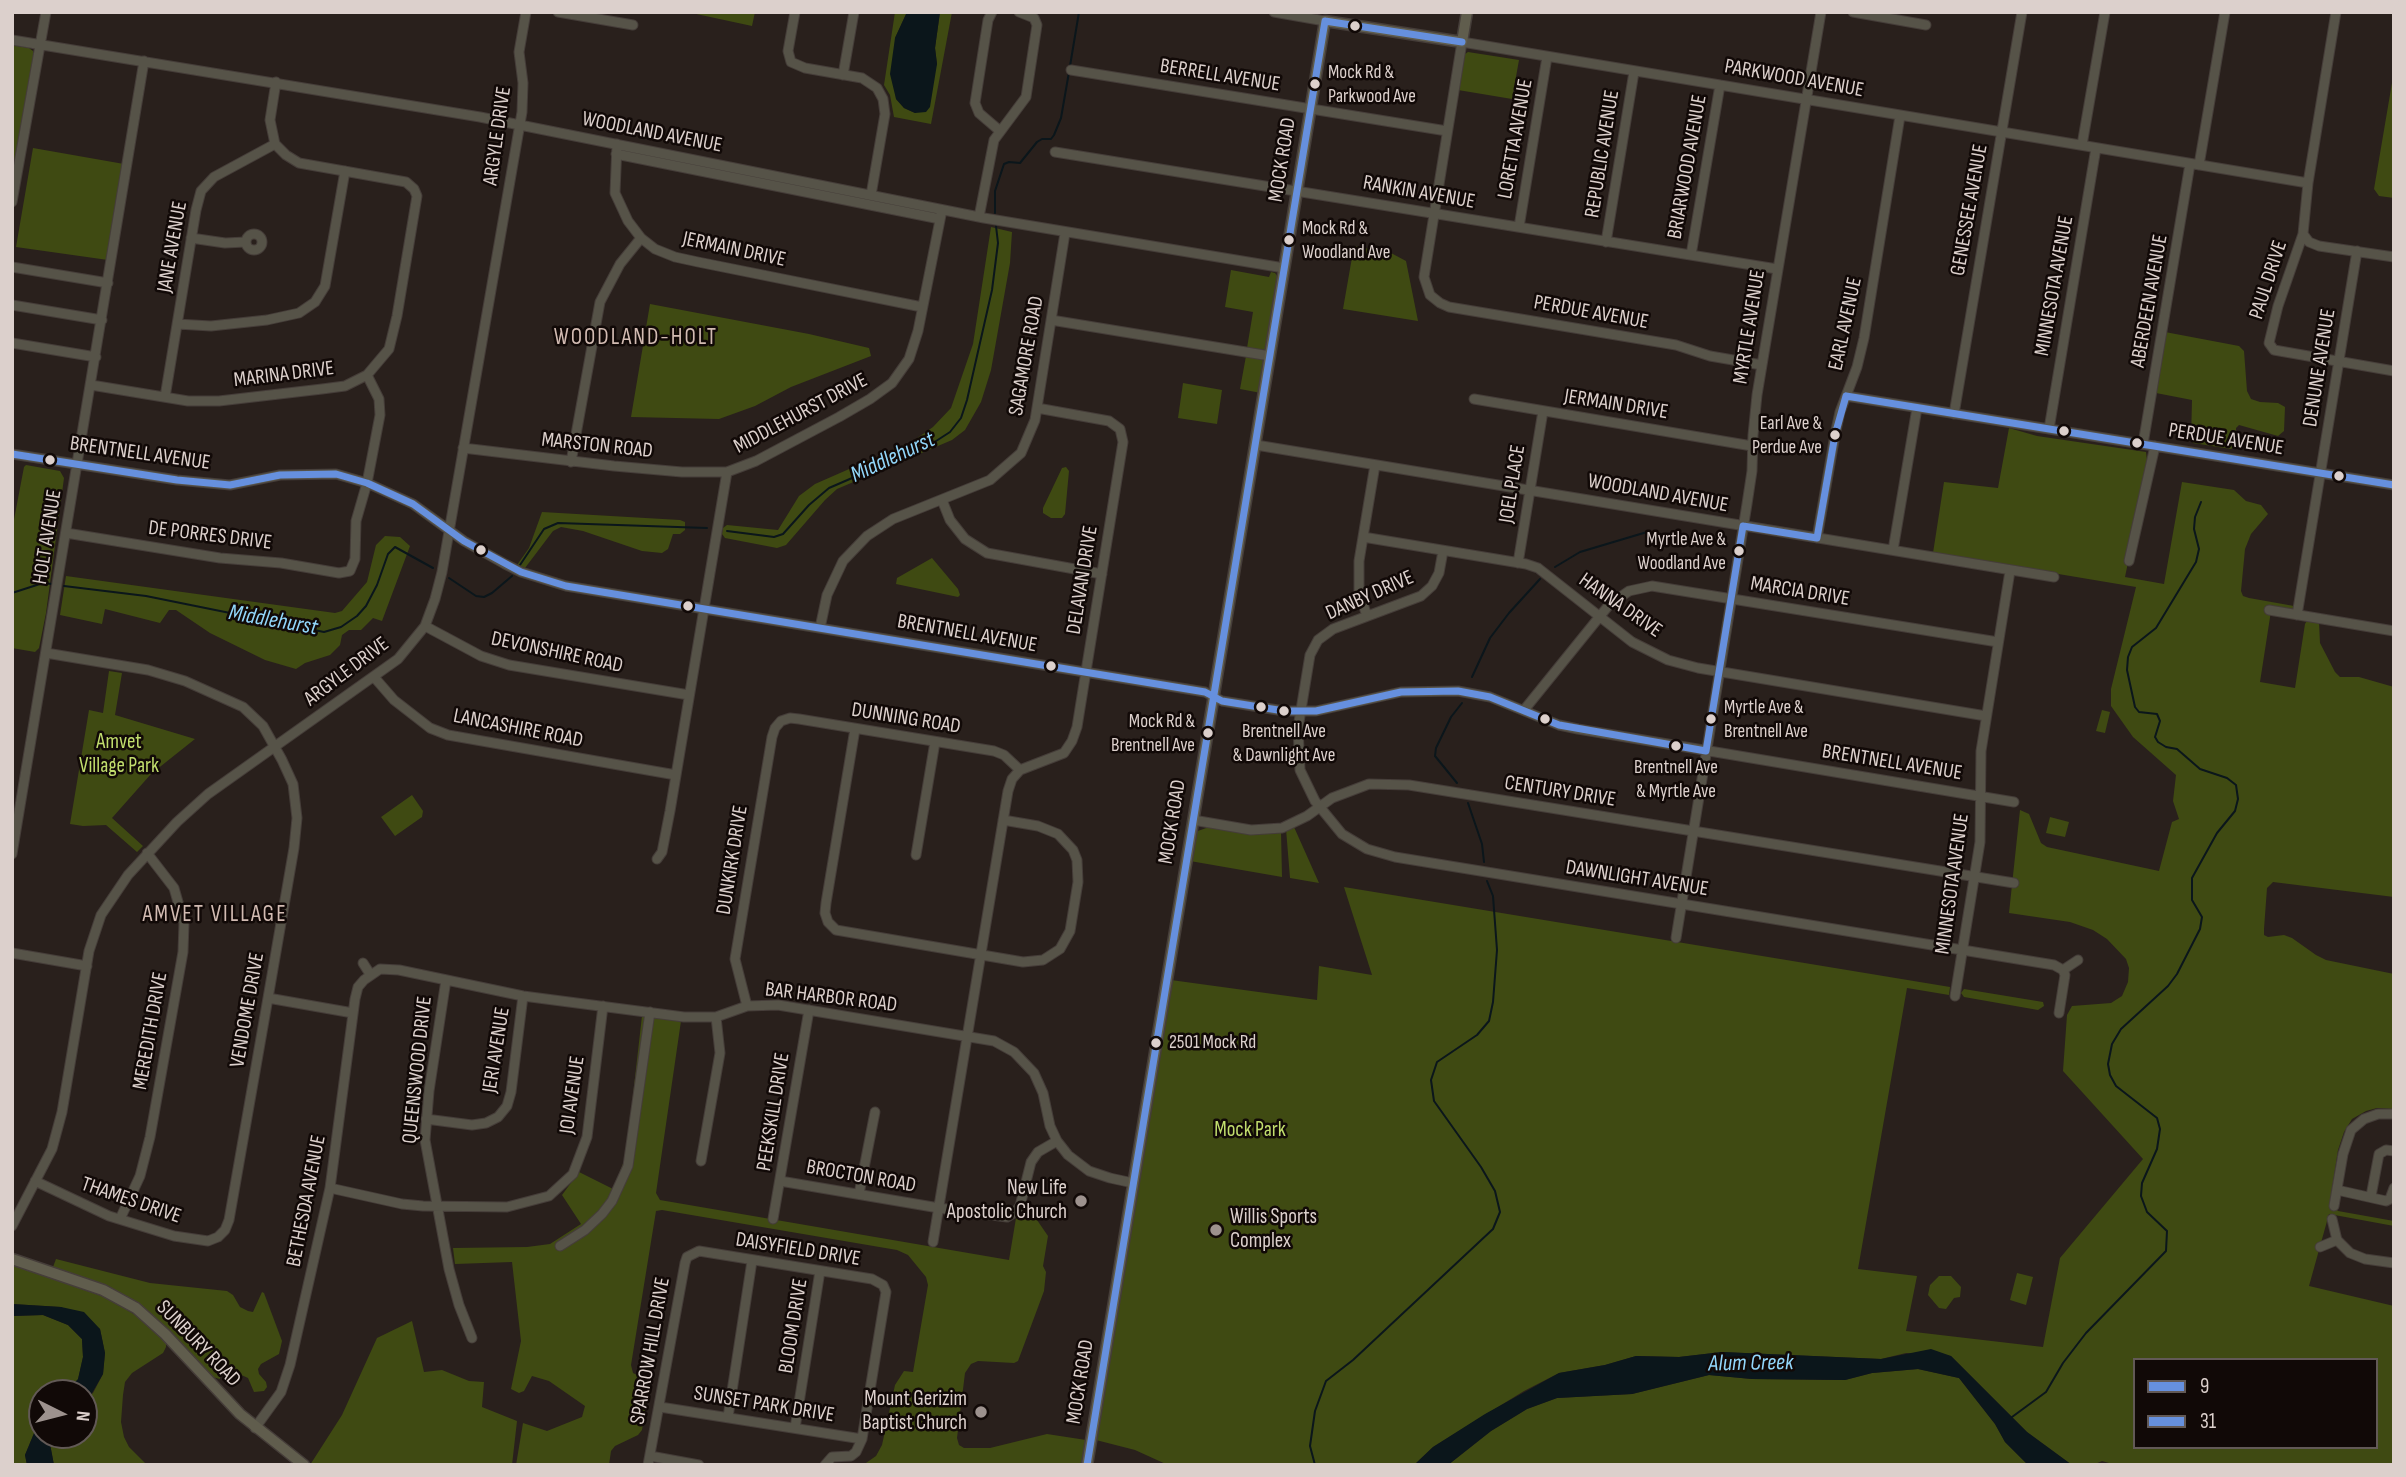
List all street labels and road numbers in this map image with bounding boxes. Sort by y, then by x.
street label: BERRELL AVENUE [1158,54,1282,98]
street label: PARKWOOD AVENUE [1722,54,1866,104]
street label: LORETTA AVENUE [1493,77,1539,201]
street label: ARGYLE DRIVE [479,85,517,187]
street label: REPUBLIC AVENUE [1580,88,1626,220]
street label: BRIARWOOD AVENUE [1663,93,1713,241]
street label: WOODLAND AVENUE [580,107,724,159]
street label: MOCK ROAD [1264,116,1302,204]
street label: GENESSEE AVENUE [1946,142,1994,278]
street label: RANKIN AVENUE [1361,171,1477,215]
street label: JANE AVENUE [153,199,193,295]
street label: MINNESOTA AVENUE [2030,214,2080,358]
street label: JERMAIN DRIVE [680,227,788,273]
street label: ABERDEEN AVENUE [2126,233,2174,369]
street label: PAUL DRIVE [2244,238,2294,322]
street label: MYRTLE AVENUE [1729,268,1771,386]
street label: EARL AVENUE [1824,275,1868,373]
street label: PERDUE AVENUE [1532,291,1650,335]
street label: SAGAMORE ROAD [1004,294,1050,418]
street label: DENUNE AVENUE [2298,307,2342,429]
street label: MARINA DRIVE [232,356,336,394]
street label: MIDDLEHURST DRIVE [730,368,872,460]
street label: JERMAIN DRIVE [1562,384,1670,426]
street label: PERDUE AVENUE [2167,418,2285,462]
street label: MARSTON ROAD [540,428,654,464]
street label: BRENTNELL AVENUE [68,432,212,476]
street label: JOEL PLACE [1494,443,1532,525]
street label: WOODLAND AVENUE [1586,469,1730,519]
street label: HOLT AVENUE [28,488,68,586]
street label: DE PORRES DRIVE [147,516,273,556]
street label: DELAVAN DRIVE [1062,524,1104,636]
street label: DANBY DRIVE [1322,566,1418,626]
street label: HANNA DRIVE [1574,568,1666,644]
street label: MARCIA DRIVE [1749,572,1851,612]
street label: BRENTNELL AVENUE [895,609,1039,659]
street label: DEVONSHIRE ROAD [489,627,625,679]
street label: ARGYLE DRIVE [300,632,394,712]
street label: DUNNING ROAD [850,698,962,740]
street label: LANCASHIRE ROAD [451,704,585,754]
street label: BRENTNELL AVENUE [1820,739,1964,787]
street label: CENTURY DRIVE [1503,771,1617,813]
street label: MOCK ROAD [1154,778,1192,866]
street label: DUNKIRK DRIVE [712,804,754,916]
street label: MINNESOTA AVENUE [1931,812,1975,956]
street label: DAWNLIGHT AVENUE [1564,855,1710,903]
street label: VENDOME DRIVE [225,951,271,1069]
street label: MEREDITH DRIVE [128,970,174,1092]
street label: BAR HARBOR ROAD [764,977,898,1019]
street label: QUEENSWOOD DRIVE [398,995,438,1145]
street label: JERI AVENUE [478,1005,516,1095]
street label: PEEKSKILL DRIVE [752,1051,796,1173]
street label: JOI AVENUE [555,1054,591,1136]
street label: BETHESDA AVENUE [282,1133,332,1269]
street label: BROCTON ROAD [804,1155,918,1199]
street label: THAMES DRIVE [78,1172,184,1230]
street label: DAISYFIELD DRIVE [734,1228,862,1272]
street label: SPARROW HILL DRIVE [626,1275,676,1427]
street label: BLOOM DRIVE [774,1277,814,1375]
street label: SUNBURY ROAD [151,1296,245,1392]
street label: MOCK ROAD [1062,1338,1100,1426]
street label: SUNSET PARK DRIVE [692,1381,836,1429]

